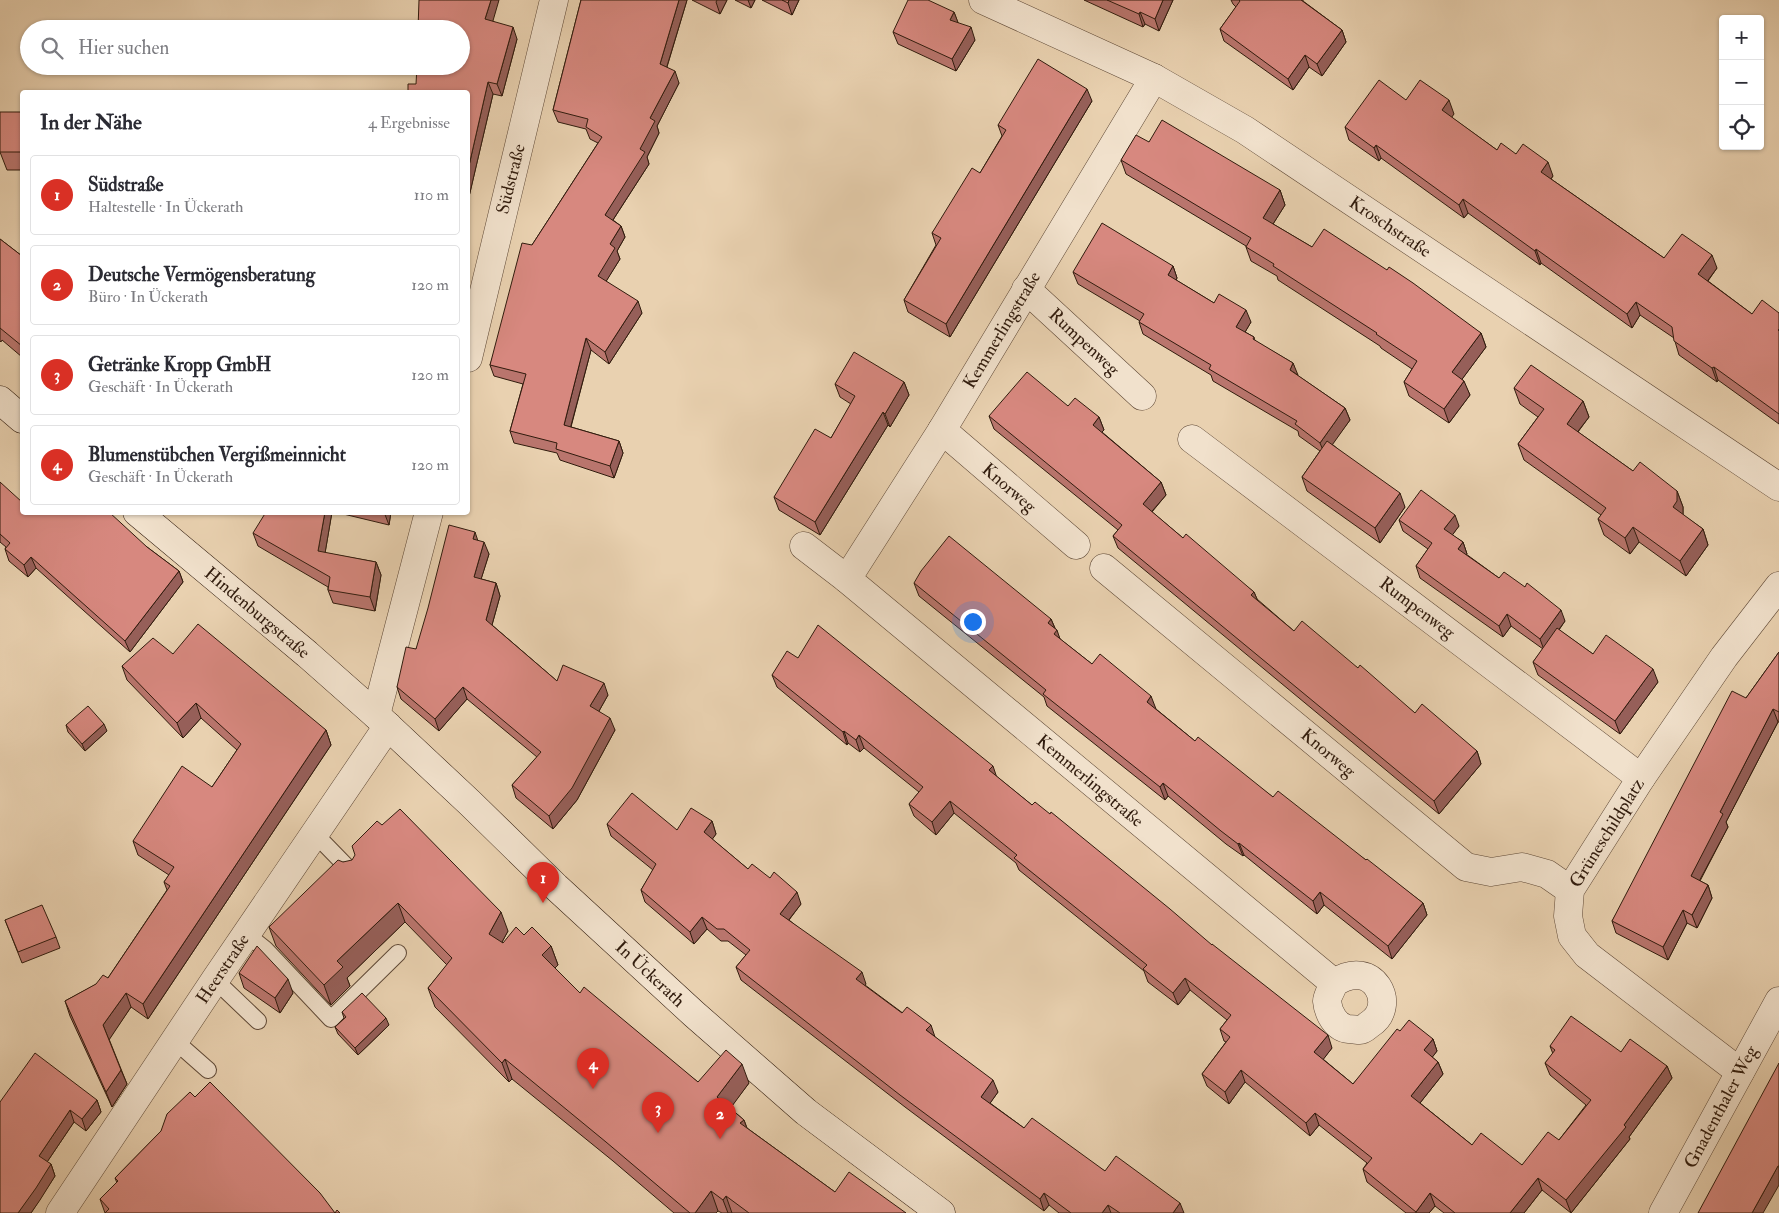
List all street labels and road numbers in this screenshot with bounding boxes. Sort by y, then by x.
street label: Südstraße [491,141,531,216]
street label: Kroschstraße [1345,191,1436,263]
street label: Kemmerlingstraße [958,267,1046,393]
street label: Rumpenweg [1044,303,1125,382]
street label: Knorweg [977,458,1042,519]
street label: Hindenburgstraße [199,562,315,664]
street label: Rumpenweg [1375,572,1460,645]
street label: Knorweg [1296,723,1361,783]
street label: Kemmerlingstraße [1032,730,1149,833]
street label: Grüneschildplatz [1564,774,1650,892]
street label: Heerstraße [191,929,255,1008]
street label: In Ückerath [610,936,690,1013]
street label: Gnadenthaler Weg [1679,1041,1764,1172]

